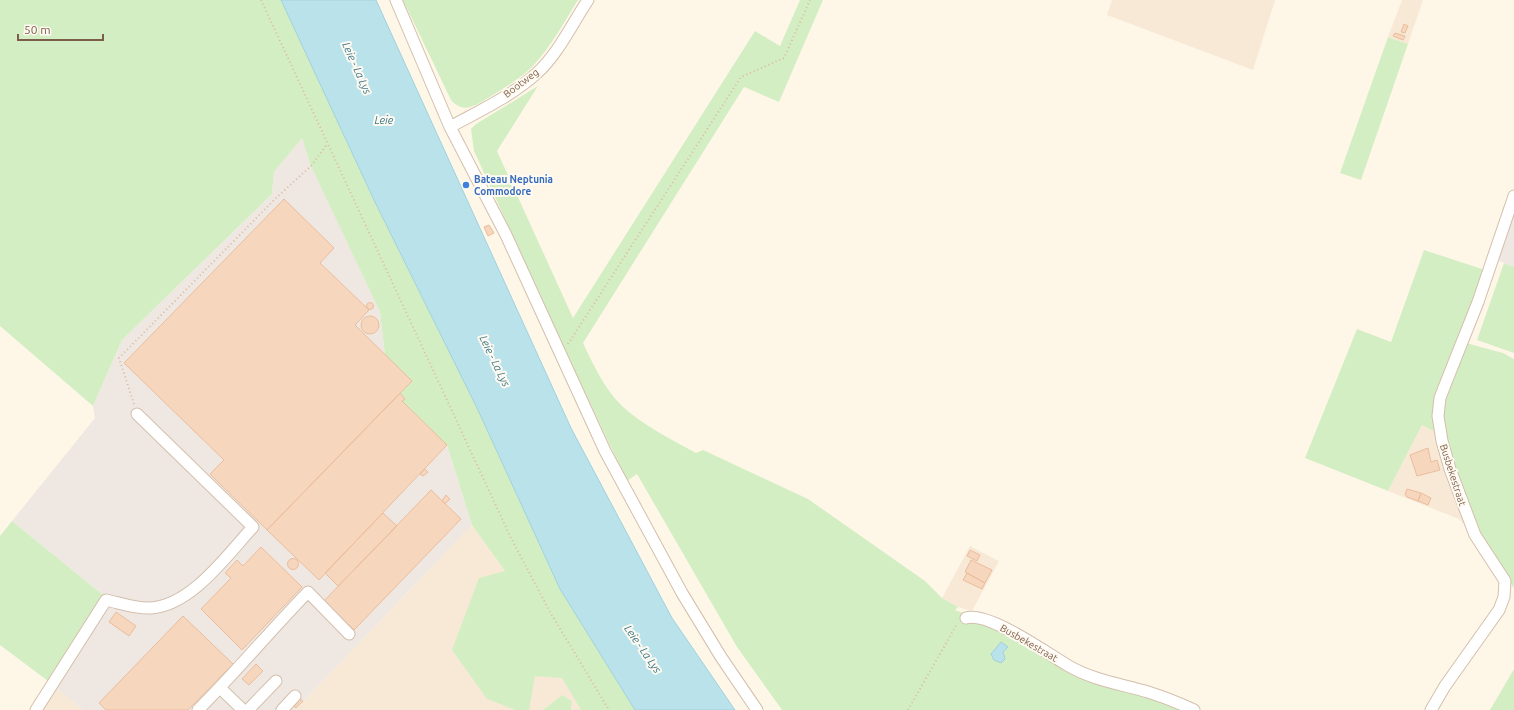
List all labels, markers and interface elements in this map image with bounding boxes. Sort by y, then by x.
scale bar [18,16,103,42]
text: 50 m [24,23,51,36]
water label: Leie - La Lys [340,40,374,96]
street label: Bootweg [501,66,541,100]
water label: Leie [375,114,394,126]
place label: Bateau Neptunia Commodore [474,174,553,197]
marker: Bateau Neptunia Commodore [461,180,471,190]
water label: Leie - La Lys [477,333,513,389]
street label: Busbekestraat [1438,443,1468,507]
street label: Busbekestraat [998,622,1060,664]
water label: Leie - La Lys [622,623,664,675]

